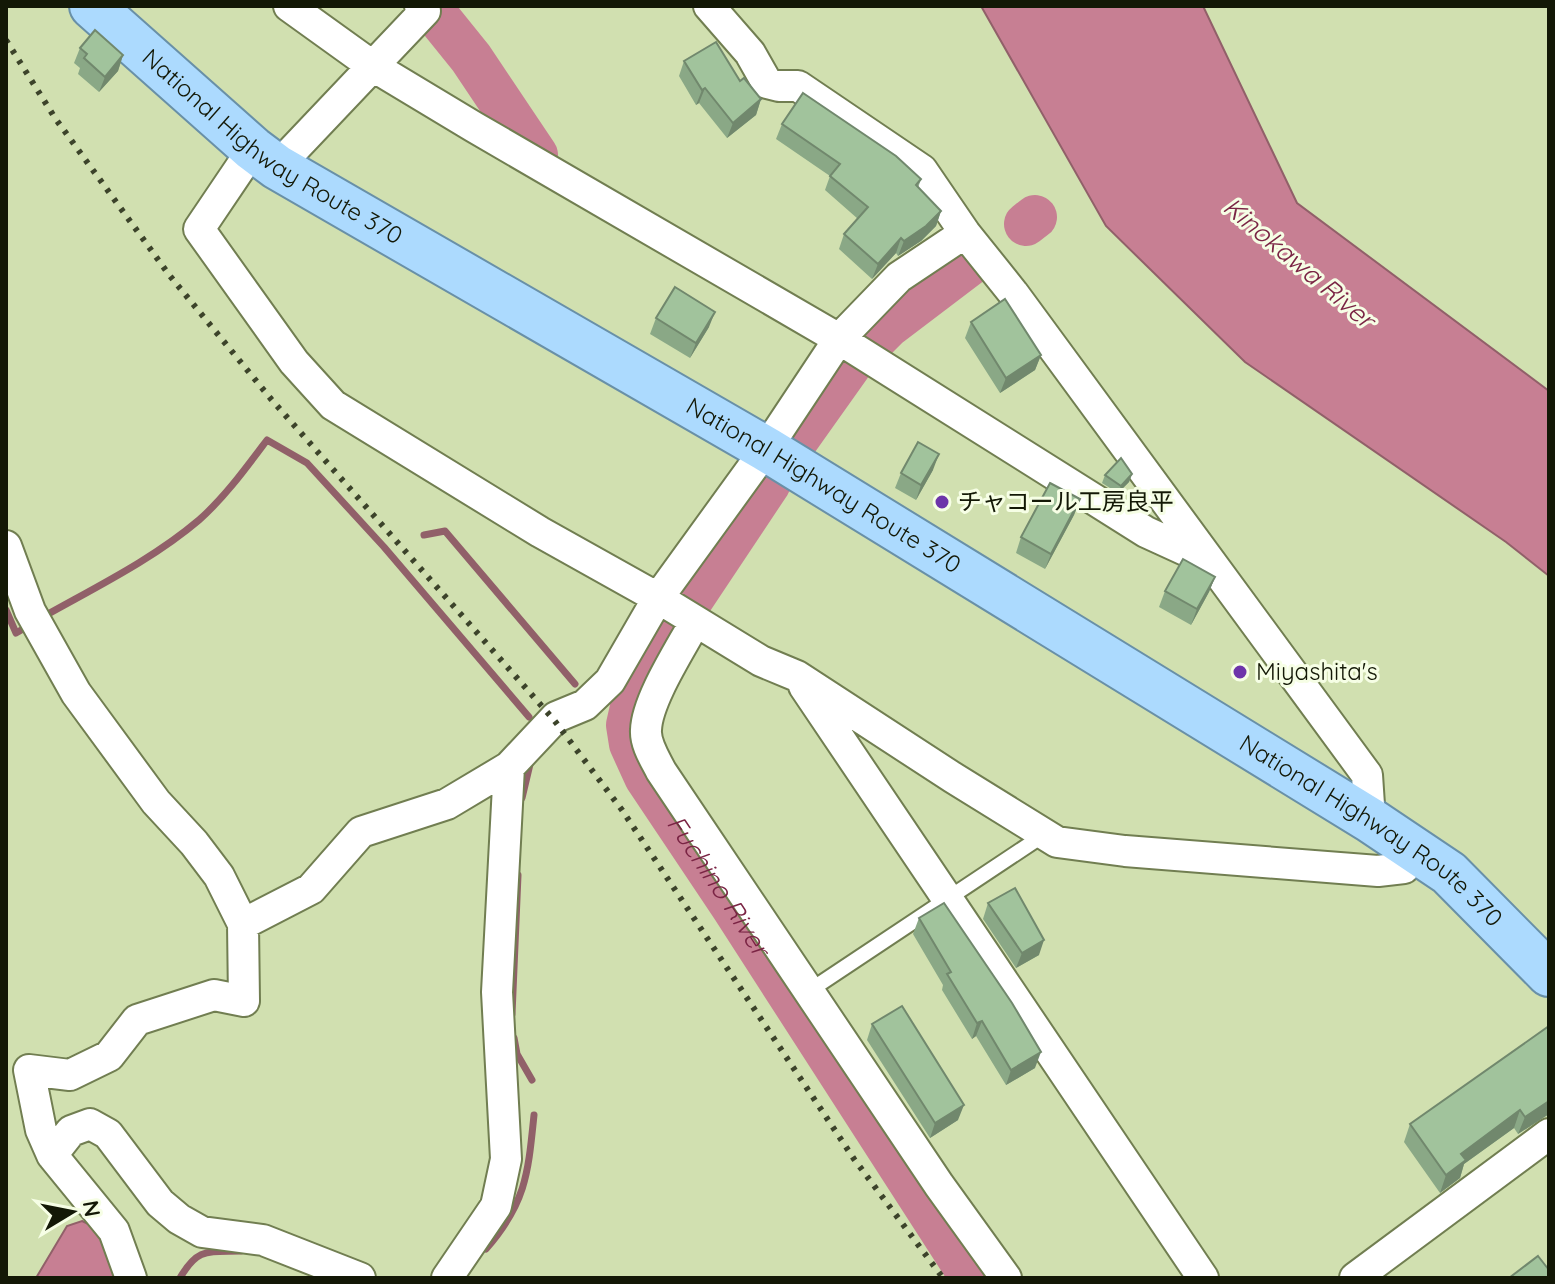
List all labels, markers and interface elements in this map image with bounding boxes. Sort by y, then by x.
street label: National Highway Route 370 [137,42,408,250]
water label: Kinokawa River [1217,190,1384,337]
street label: National Highway Route 370 [681,390,967,579]
place label: チャコール工房良平 [958,486,1174,516]
marker: チャコール工房良平 [933,493,951,511]
place label: Miyashita's [1256,656,1378,686]
marker: Miyashita's [1231,663,1249,681]
street label: National Highway Route 370 [1234,728,1510,933]
water label: Fuchino River [660,809,779,965]
north arrow [32,1172,112,1252]
text: N [77,1198,107,1219]

